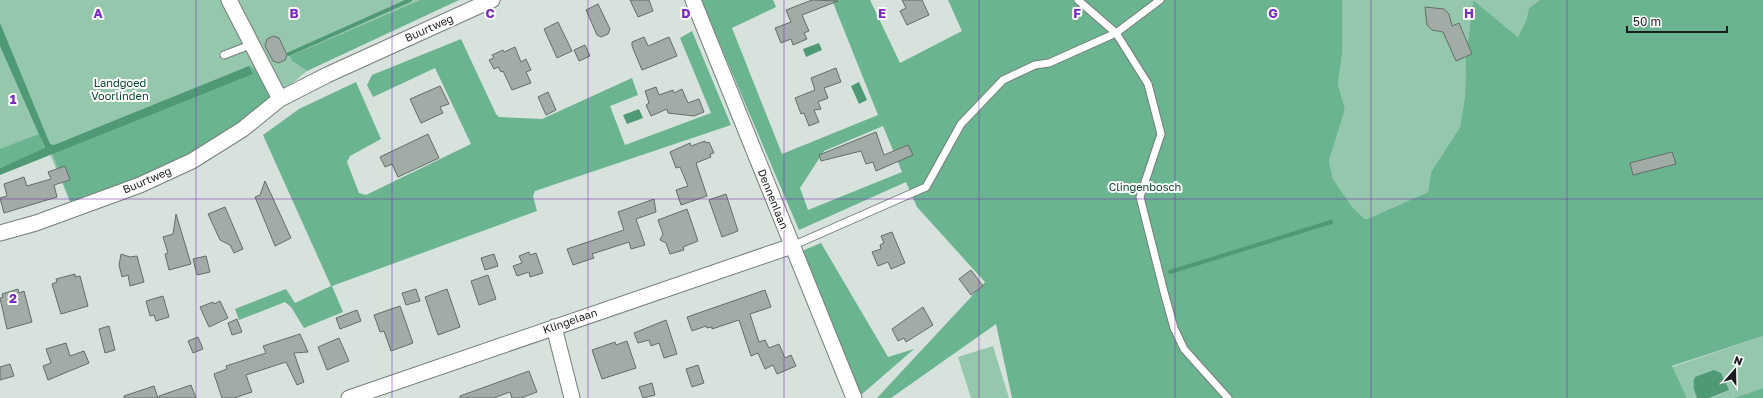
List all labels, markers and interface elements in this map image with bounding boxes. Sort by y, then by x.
text: A [93,5,103,21]
text: B [289,5,299,21]
text: C [485,5,495,21]
text: D [681,5,691,21]
text: E [878,5,886,21]
text: F [1073,5,1081,21]
text: G [1268,5,1278,21]
text: H [1464,5,1474,21]
scale bar [1627,8,1727,34]
street label: Buurtweg [403,11,455,44]
text: 50 m [1633,14,1661,29]
park label: Landgoed Voorlinden [91,76,149,102]
text: 1 [10,91,17,107]
street label: Buurtweg [120,163,173,196]
street label: Dennenlaan [756,167,791,231]
park label: Clingenbosch [1109,180,1181,193]
text: 2 [9,290,17,306]
street label: Klingelaan [541,305,599,336]
north arrow [1715,350,1755,390]
text: N [1732,353,1745,368]

